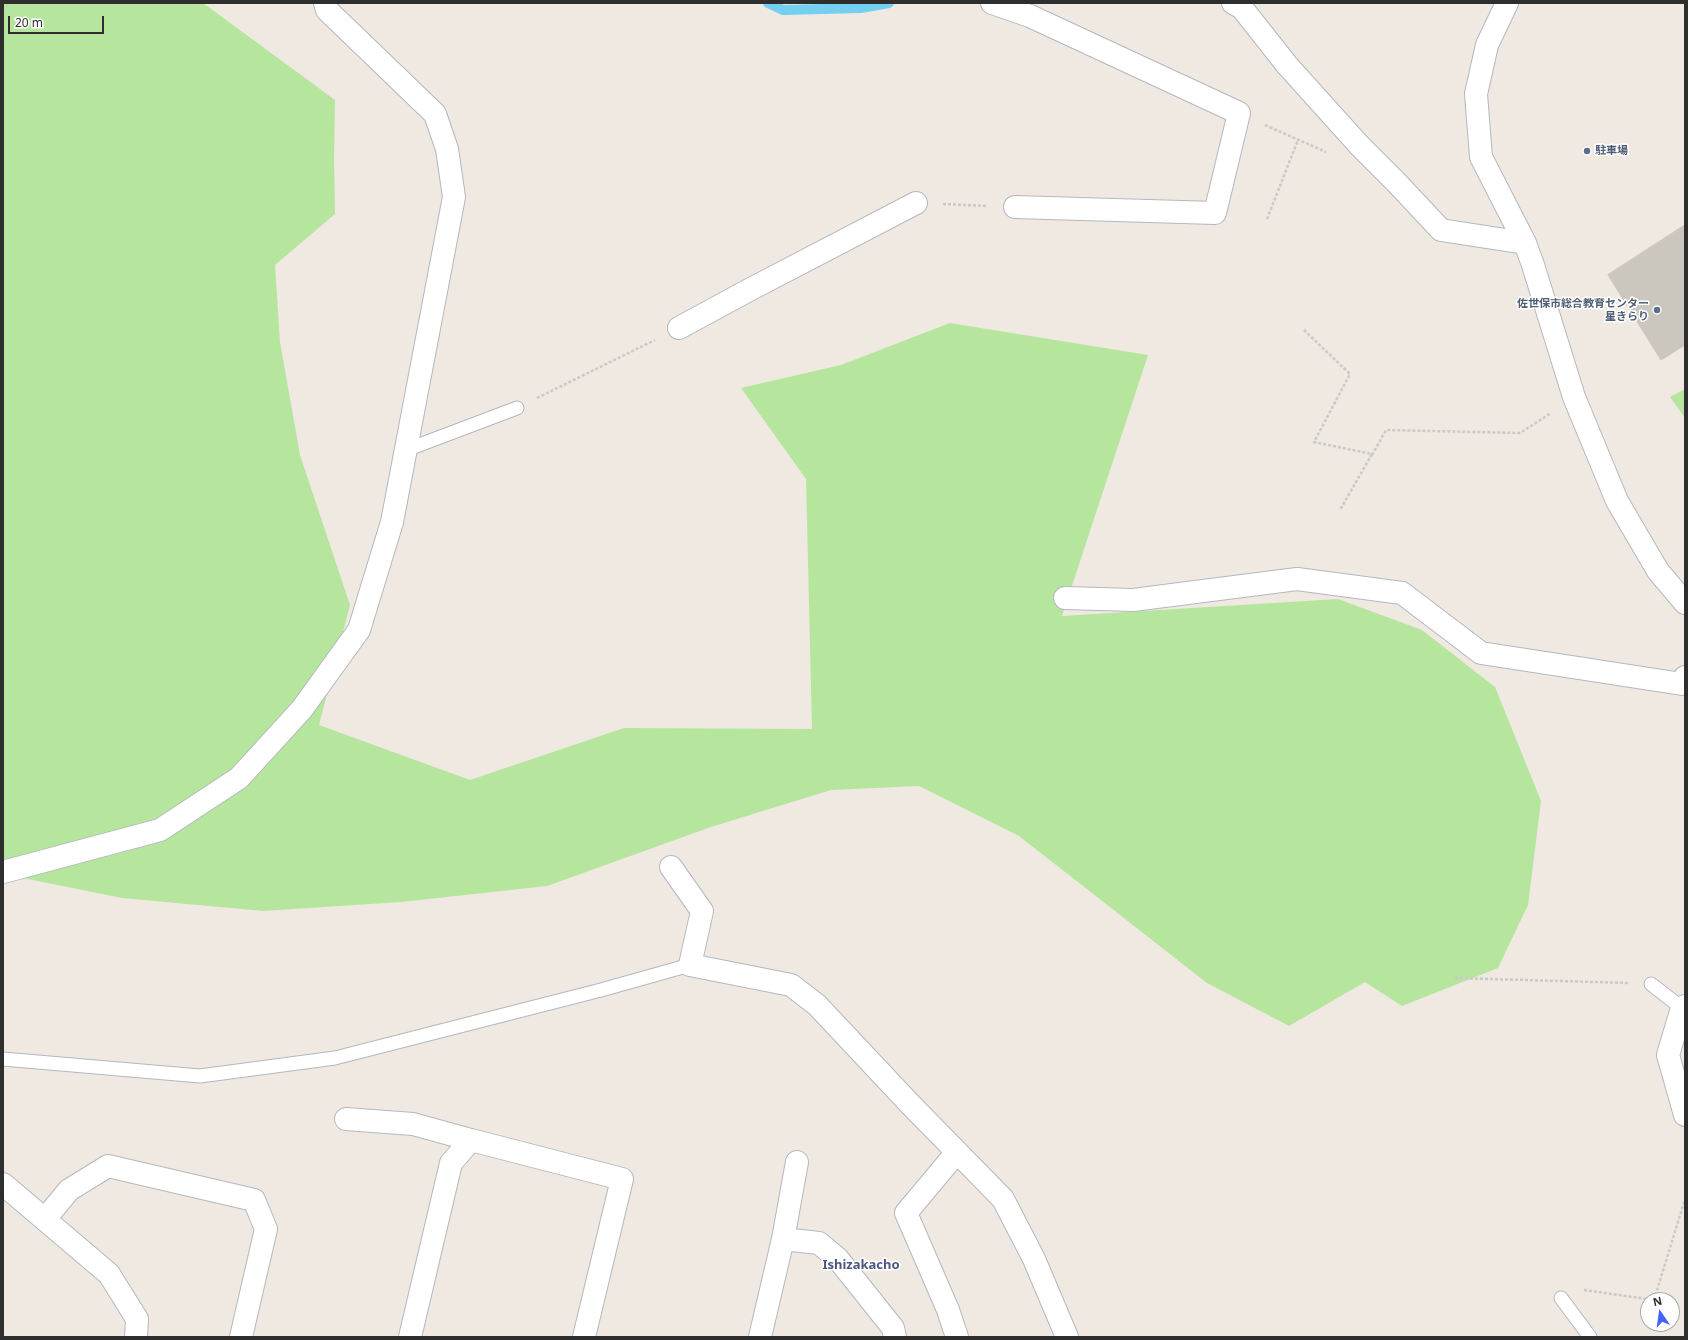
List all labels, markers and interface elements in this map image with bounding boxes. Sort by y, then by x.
scale bar [10,8,106,34]
text: 20 m [15,14,43,31]
place label: 駐車場 [1595,144,1628,158]
marker: 駐車場 [1582,146,1592,156]
place label: 佐世保市総合教育センター 星きらり [1517,297,1649,323]
marker: 佐世保市総合教育センター 星きらり [1652,305,1662,315]
district label: Ishizakacho [822,1257,900,1273]
north arrow [1640,1292,1680,1332]
text: N [1651,1292,1663,1309]

